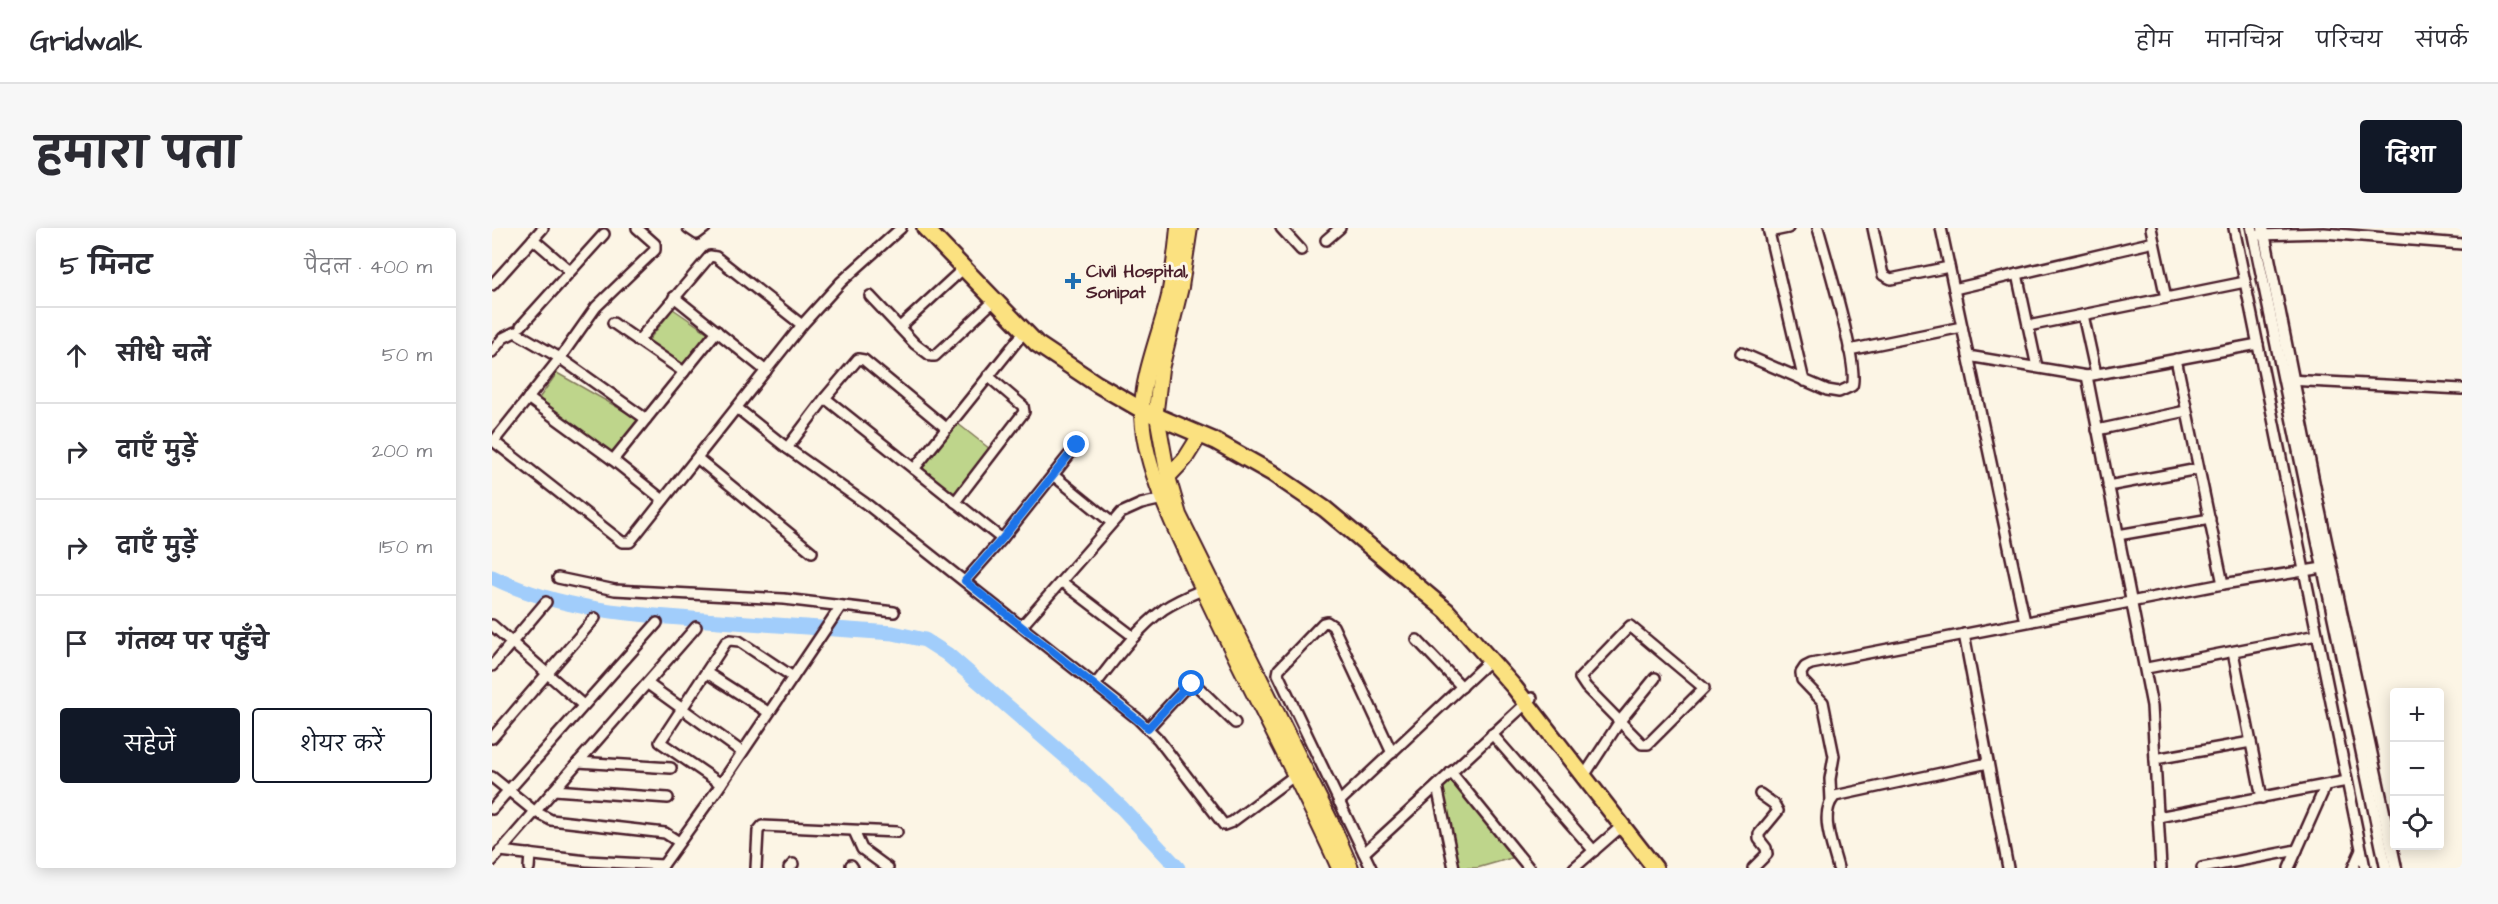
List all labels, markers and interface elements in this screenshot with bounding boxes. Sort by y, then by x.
text: Gridwalk [30,22,142,61]
text: होम [2136,26,2173,55]
text: मानचित्र [2206,26,2283,55]
text: परिचय [2316,26,2382,55]
text: संपर्क [2415,26,2468,55]
button: दिशा [2360,120,2462,193]
text: हमारा पता [36,126,239,184]
text: 5 मिनट [60,248,152,284]
text: पैदल · 400 m [304,253,432,281]
place label: Civil Hospital, Sonipat [1085,259,1189,305]
marker: Civil Hospital, Sonipat [1064,272,1082,290]
icon: ahead [60,339,93,372]
text: सीधे चलें [117,339,210,370]
text: 50 m [382,341,432,369]
route end [1063,431,1089,457]
icon: right [60,435,93,468]
text: दाएँ मुड़ें [117,435,197,466]
text: 200 m [372,437,432,465]
icon: right [60,531,93,564]
text: दाएँ मुड़ें [117,531,197,562]
text: 150 m [379,533,432,561]
icon: arrive [60,627,93,660]
text: गंतव्य पर पहुँचे [117,627,268,658]
route start [1178,670,1204,696]
map controls [2390,688,2444,850]
button: + [2390,688,2444,742]
button: सहेजें [60,708,240,783]
button: शेयर करें [252,708,432,783]
button: − [2390,742,2444,796]
button: locate [2390,796,2444,850]

